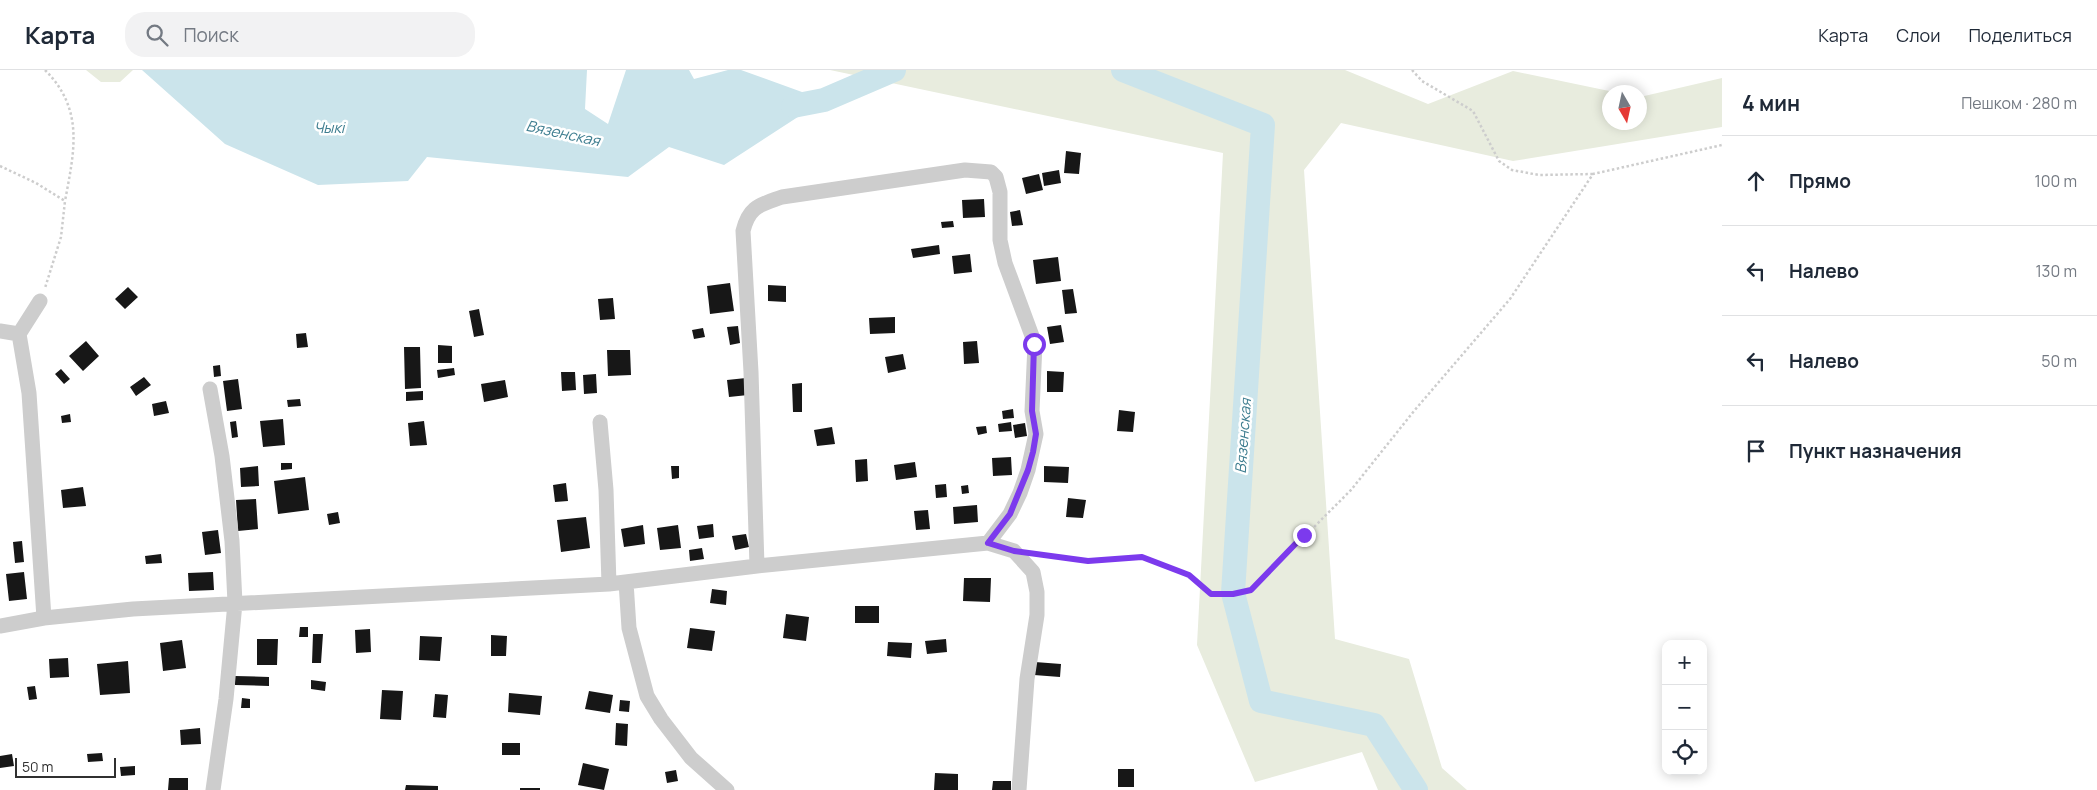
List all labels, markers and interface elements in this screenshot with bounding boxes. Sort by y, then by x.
search box [125,12,475,57]
text: Карта [25,18,95,51]
icon: search [143,21,171,49]
text: Поиск [183,22,239,48]
text: Карта [1818,23,1868,47]
text: Слои [1896,23,1940,47]
text: Поделиться [1968,23,2072,47]
north arrow [1602,85,1647,130]
text: 4 мин [1742,89,1800,117]
text: Пешком · 280 m [1961,92,2077,114]
water label: Вязенская [524,115,604,151]
water label: Чыкі [314,117,347,138]
icon: ahead [1742,167,1770,195]
text: Прямо [1789,168,1851,194]
text: 100 m [2034,170,2077,192]
icon: left [1742,257,1770,285]
text: Налево [1789,258,1859,284]
text: 130 m [2035,260,2077,282]
route start [1023,333,1046,356]
icon: left [1742,347,1770,375]
text: Налево [1789,348,1859,374]
text: 50 m [2041,350,2077,372]
water label: Вязенская [1230,396,1256,474]
icon: arrive [1742,437,1770,465]
text: Пункт назначения [1789,438,1962,464]
route end [1293,524,1316,547]
map controls [1662,640,1707,775]
button: + [1662,640,1707,685]
button: − [1662,685,1707,730]
button: locate [1662,730,1707,775]
scale bar [15,755,116,778]
text: 50 m [22,757,53,776]

